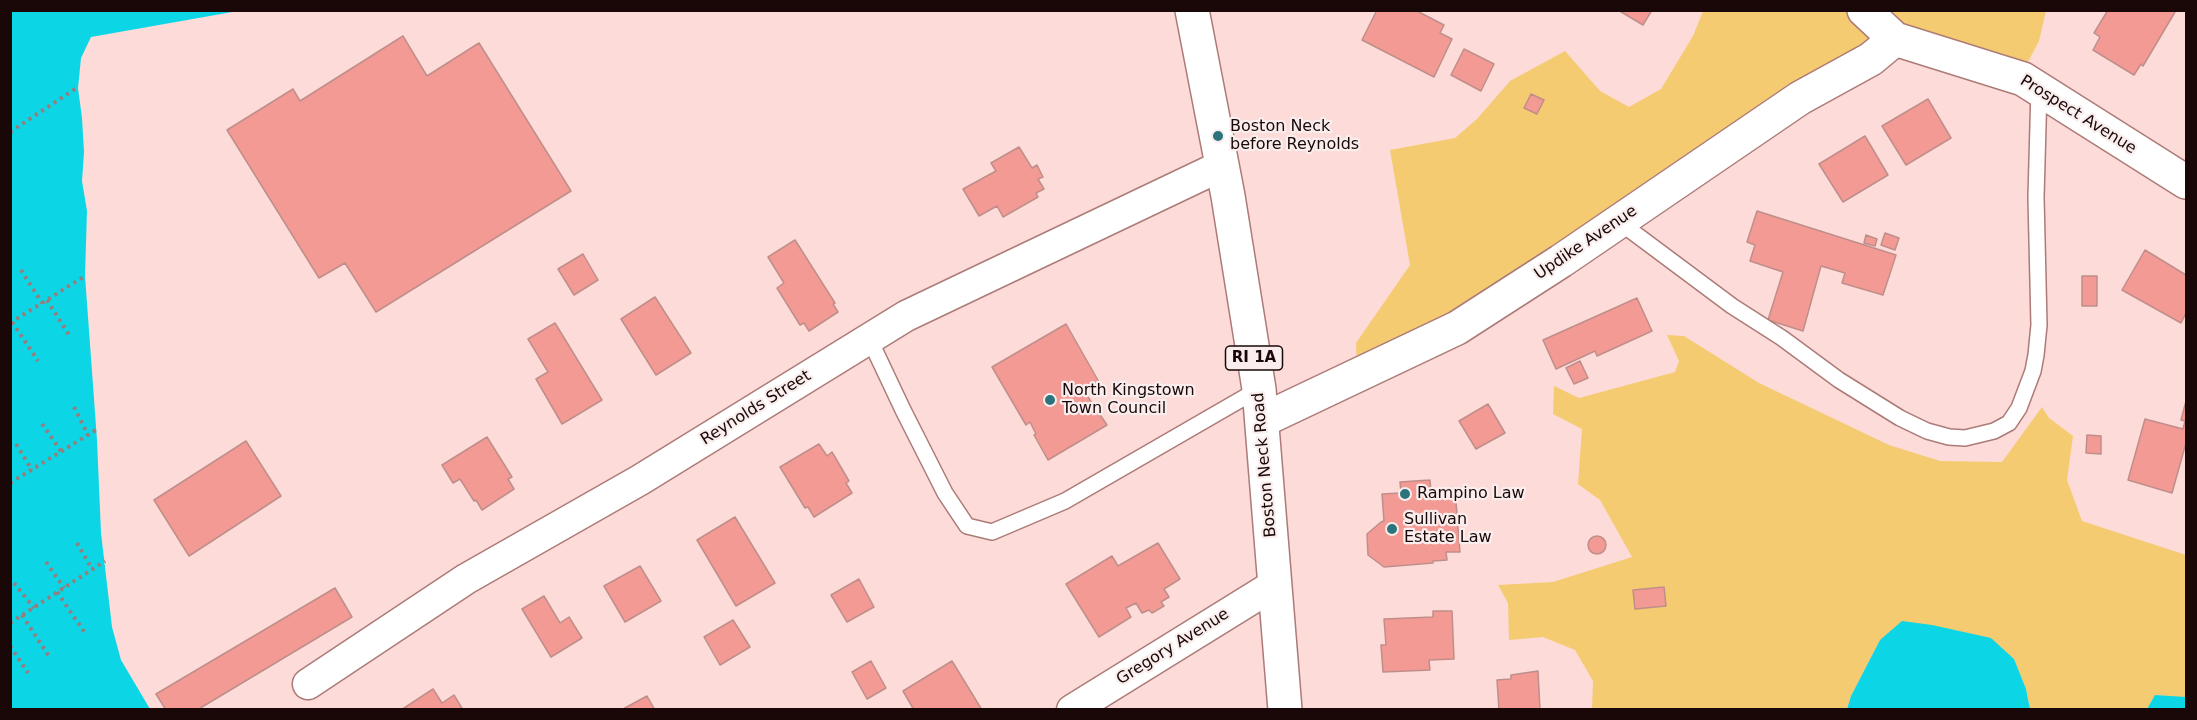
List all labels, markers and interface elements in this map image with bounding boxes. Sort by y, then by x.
street label: Prospect Avenue [2016,72,2140,158]
place label: Boston Neck before Reynolds [1230,117,1359,155]
marker: Boston Neck before Reynolds [1211,129,1225,143]
street label: Updike Avenue [1531,202,1641,284]
road number: RI 1A [1226,346,1282,370]
street label: Reynolds Street [697,366,815,450]
place label: North Kingstown Town Council [1062,381,1195,419]
street label: Boston Neck Road [1249,392,1281,538]
marker: North Kingstown Town Council [1043,393,1057,407]
place label: Rampino Law [1417,484,1525,504]
marker: Rampino Law [1398,487,1412,501]
place label: Sullivan Estate Law [1404,510,1492,548]
marker: Sullivan Estate Law [1385,522,1399,536]
street label: Gregory Avenue [1113,605,1233,689]

